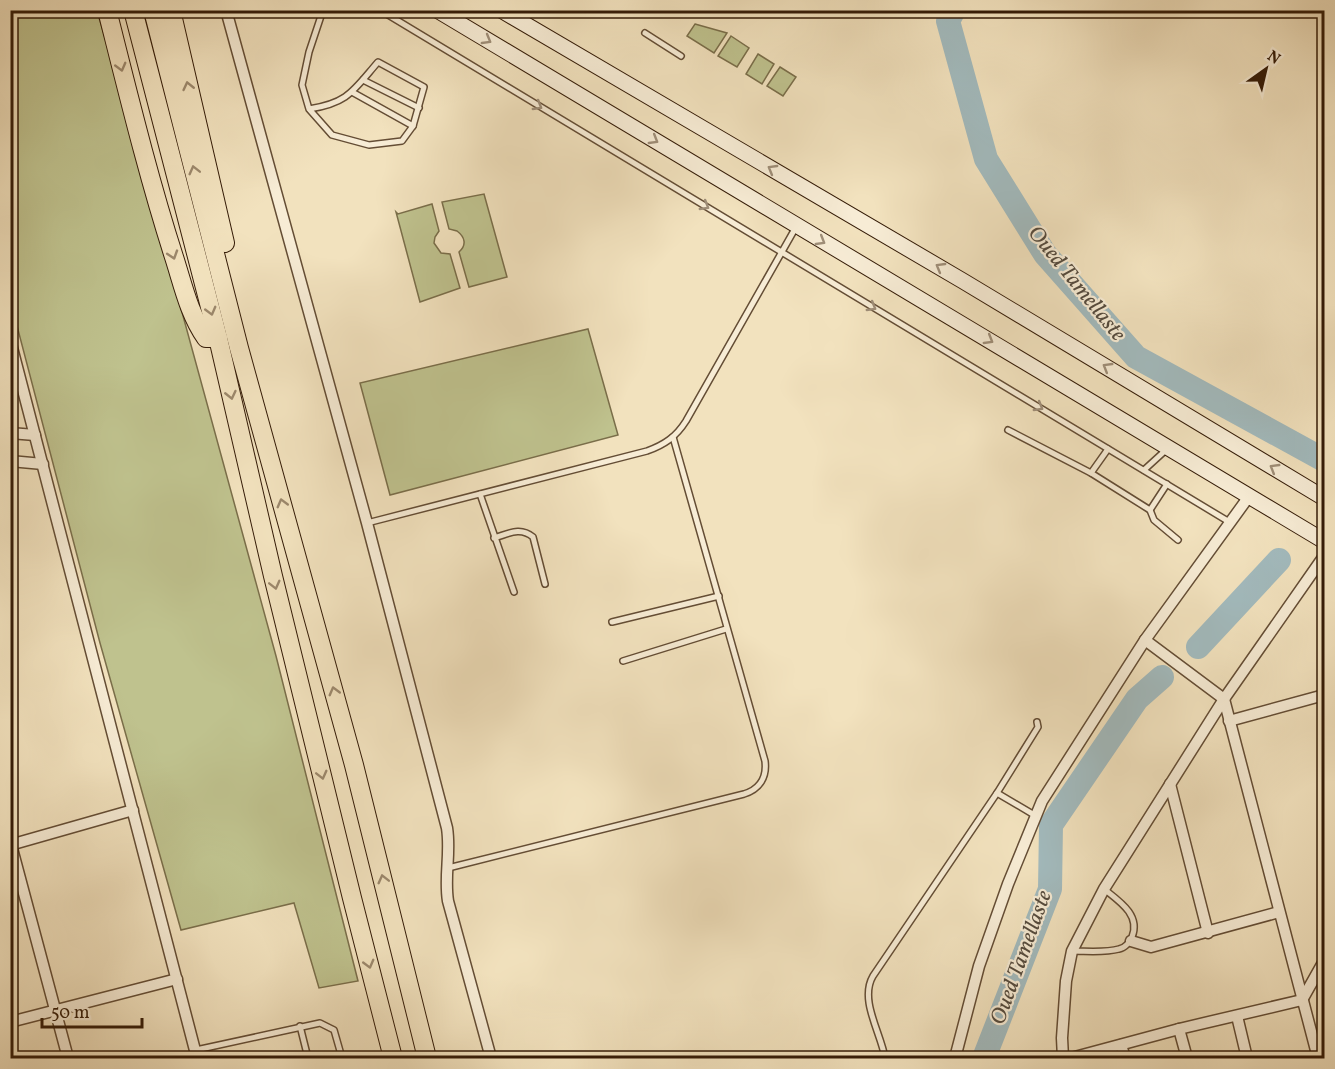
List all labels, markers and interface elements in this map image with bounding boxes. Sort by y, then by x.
one-way arrow [481,33,491,44]
north arrow [1236,39,1296,99]
text: N [1262,46,1285,71]
one-way arrow [114,62,127,72]
one-way arrow [183,81,196,91]
one-way arrow [532,98,542,110]
one-way arrow [648,133,658,145]
one-way arrow [767,164,778,176]
one-way arrow [188,165,201,175]
one-way arrow [699,199,709,211]
water label: Oued Tamellaste [1020,219,1132,349]
one-way arrow [815,233,825,245]
one-way arrow [166,249,178,260]
one-way arrow [936,263,946,275]
one-way arrow [866,299,876,311]
one-way arrow [203,306,216,316]
one-way arrow [983,333,993,345]
one-way arrow [1103,363,1113,375]
one-way arrow [224,390,237,400]
one-way arrow [1033,400,1043,412]
one-way arrow [1270,463,1280,475]
one-way arrow [277,498,289,509]
one-way arrow [268,580,281,590]
one-way arrow [329,686,341,697]
one-way arrow [314,769,327,779]
one-way arrow [377,875,390,885]
water label: Oued Tamellaste [983,886,1061,1030]
one-way arrow [361,959,374,969]
scale bar [42,991,142,1029]
text: 50 m [51,1001,90,1026]

